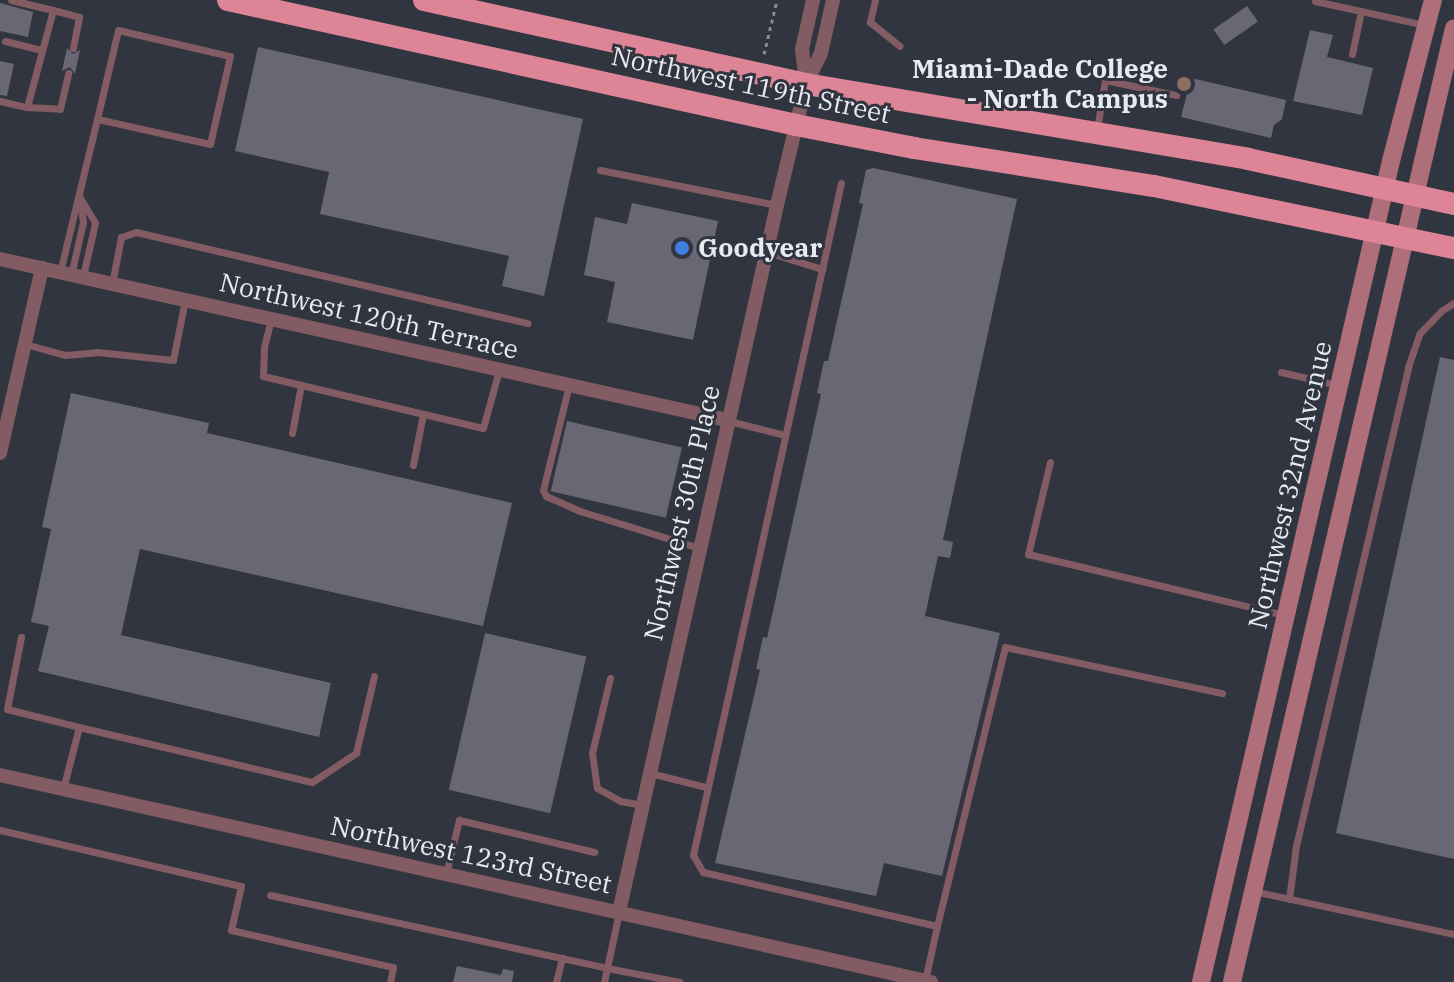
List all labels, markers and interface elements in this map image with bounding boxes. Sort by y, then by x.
street label: Northwest 119th Street [609,40,893,130]
place label: Miami-Dade College - North Campus [912,53,1168,114]
marker: Miami-Dade College - North Campus [1175,75,1193,93]
place label: Goodyear [698,232,822,264]
marker: Goodyear [673,239,691,257]
street label: Northwest 120th Terrace [217,266,521,366]
street label: Northwest 32nd Avenue [1242,338,1338,632]
street label: Northwest 30th Place [637,382,727,644]
street label: Northwest 123rd Street [328,810,614,900]

